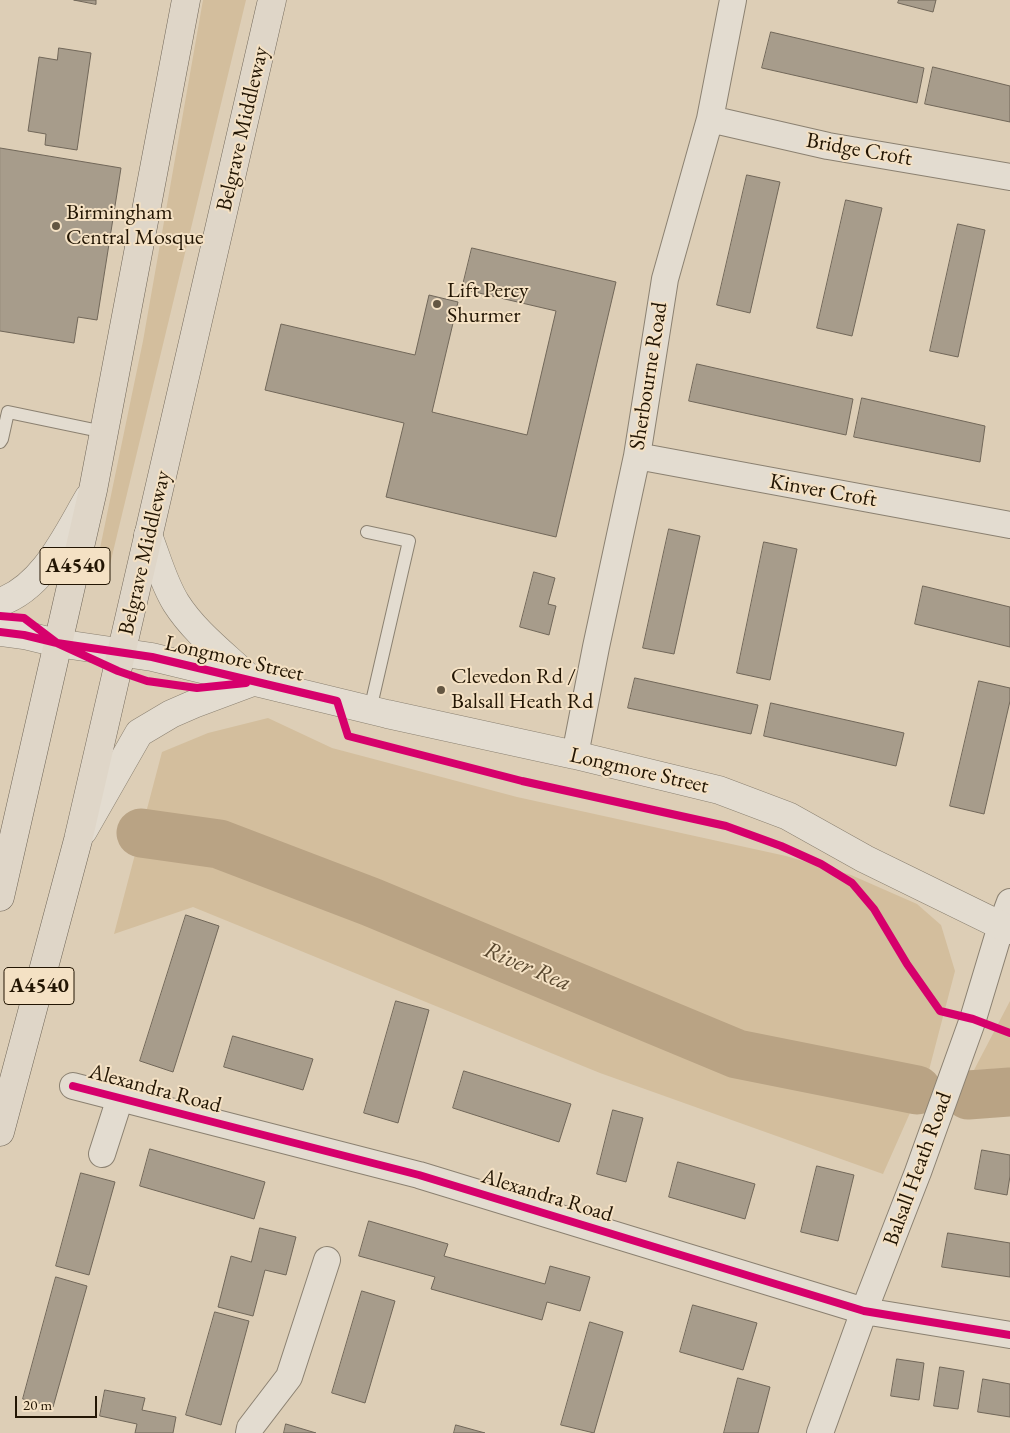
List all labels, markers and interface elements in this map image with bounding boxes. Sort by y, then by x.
street label: Belgrave Middleway [211,44,275,214]
street label: Bridge Croft [804,128,914,172]
place label: Birmingham Central Mosque [66,200,204,252]
marker: Birmingham Central Mosque [50,220,62,232]
place label: Lift Percy Shurmer [447,278,529,330]
marker: Lift Percy Shurmer [431,298,443,310]
street label: Sherbourne Road [624,300,674,452]
street label: Belgrave Middleway [113,468,177,638]
street label: Kinver Croft [767,469,879,513]
road number: A4540 [40,548,110,584]
street label: Longmore Street [162,630,306,688]
place label: Clevedon Rd / Balsall Heath Rd [451,664,593,716]
marker: Clevedon Rd / Balsall Heath Rd [435,684,447,696]
street label: Longmore Street [567,742,711,800]
water label: River Rea [479,936,575,998]
road number: A4540 [4,968,74,1004]
street label: Alexandra Road [86,1059,224,1119]
street label: Balsall Heath Road [878,1089,958,1249]
street label: Alexandra Road [478,1163,616,1229]
scale bar [18,1386,100,1418]
text: 20 m [23,1395,52,1414]

